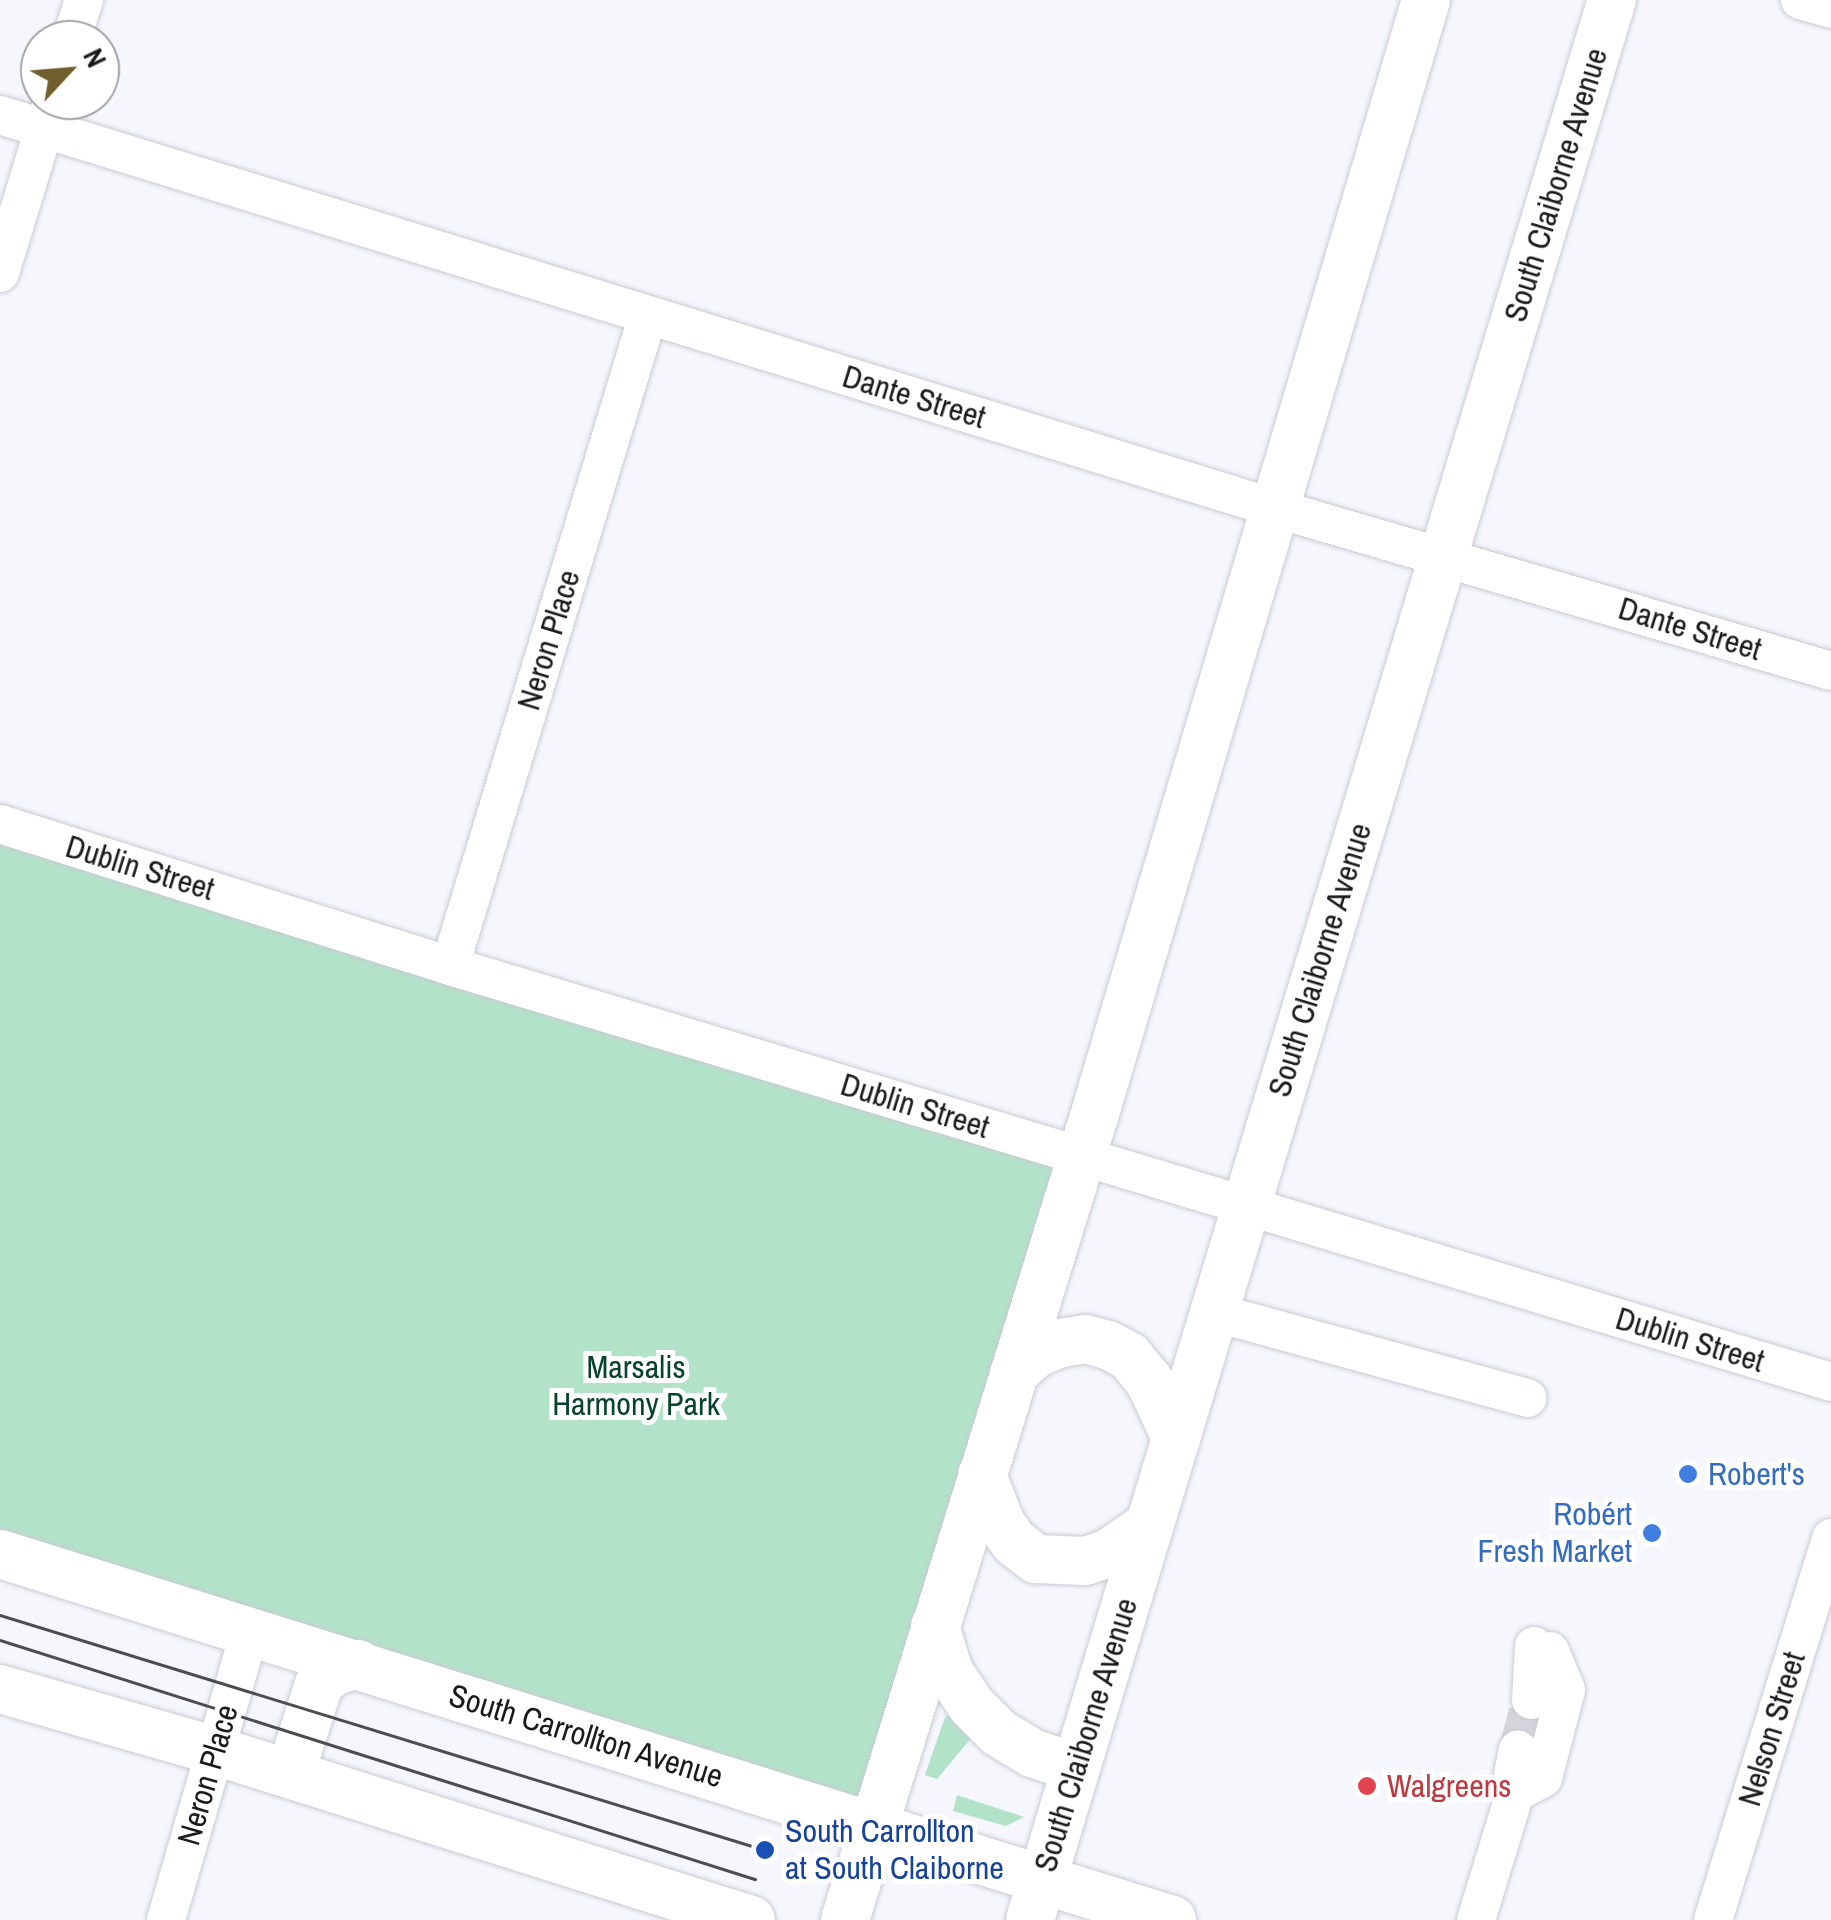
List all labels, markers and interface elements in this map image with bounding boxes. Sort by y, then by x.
north arrow [20,20,120,120]
text: N [74,42,116,73]
street label: South Claiborne Avenue [1496,43,1616,327]
street label: Dante Street [838,357,990,437]
street label: Neron Place [510,565,588,715]
street label: Dante Street [1614,589,1766,669]
street label: South Claiborne Avenue [1260,818,1380,1102]
street label: Dublin Street [61,827,219,909]
street label: Dublin Street [836,1065,994,1147]
street label: Dublin Street [1611,1299,1769,1381]
park label: Marsalis Harmony Park [552,1349,720,1424]
place label: Robert's [1708,1455,1805,1493]
marker: Robert's [1677,1463,1699,1485]
place label: Robért Fresh Market [1477,1496,1632,1571]
marker: Robért Fresh Market [1641,1522,1663,1544]
street label: South Claiborne Avenue [1026,1593,1146,1877]
street label: Nelson Street [1730,1647,1814,1811]
street label: South Carrollton Avenue [444,1676,728,1796]
street label: Neron Place [170,1700,246,1850]
place label: Walgreens [1387,1767,1511,1805]
marker: Walgreens [1356,1775,1378,1797]
place label: South Carrollton at South Claiborne [785,1813,1004,1888]
marker: South Carrollton at South Claiborne [754,1839,776,1861]

